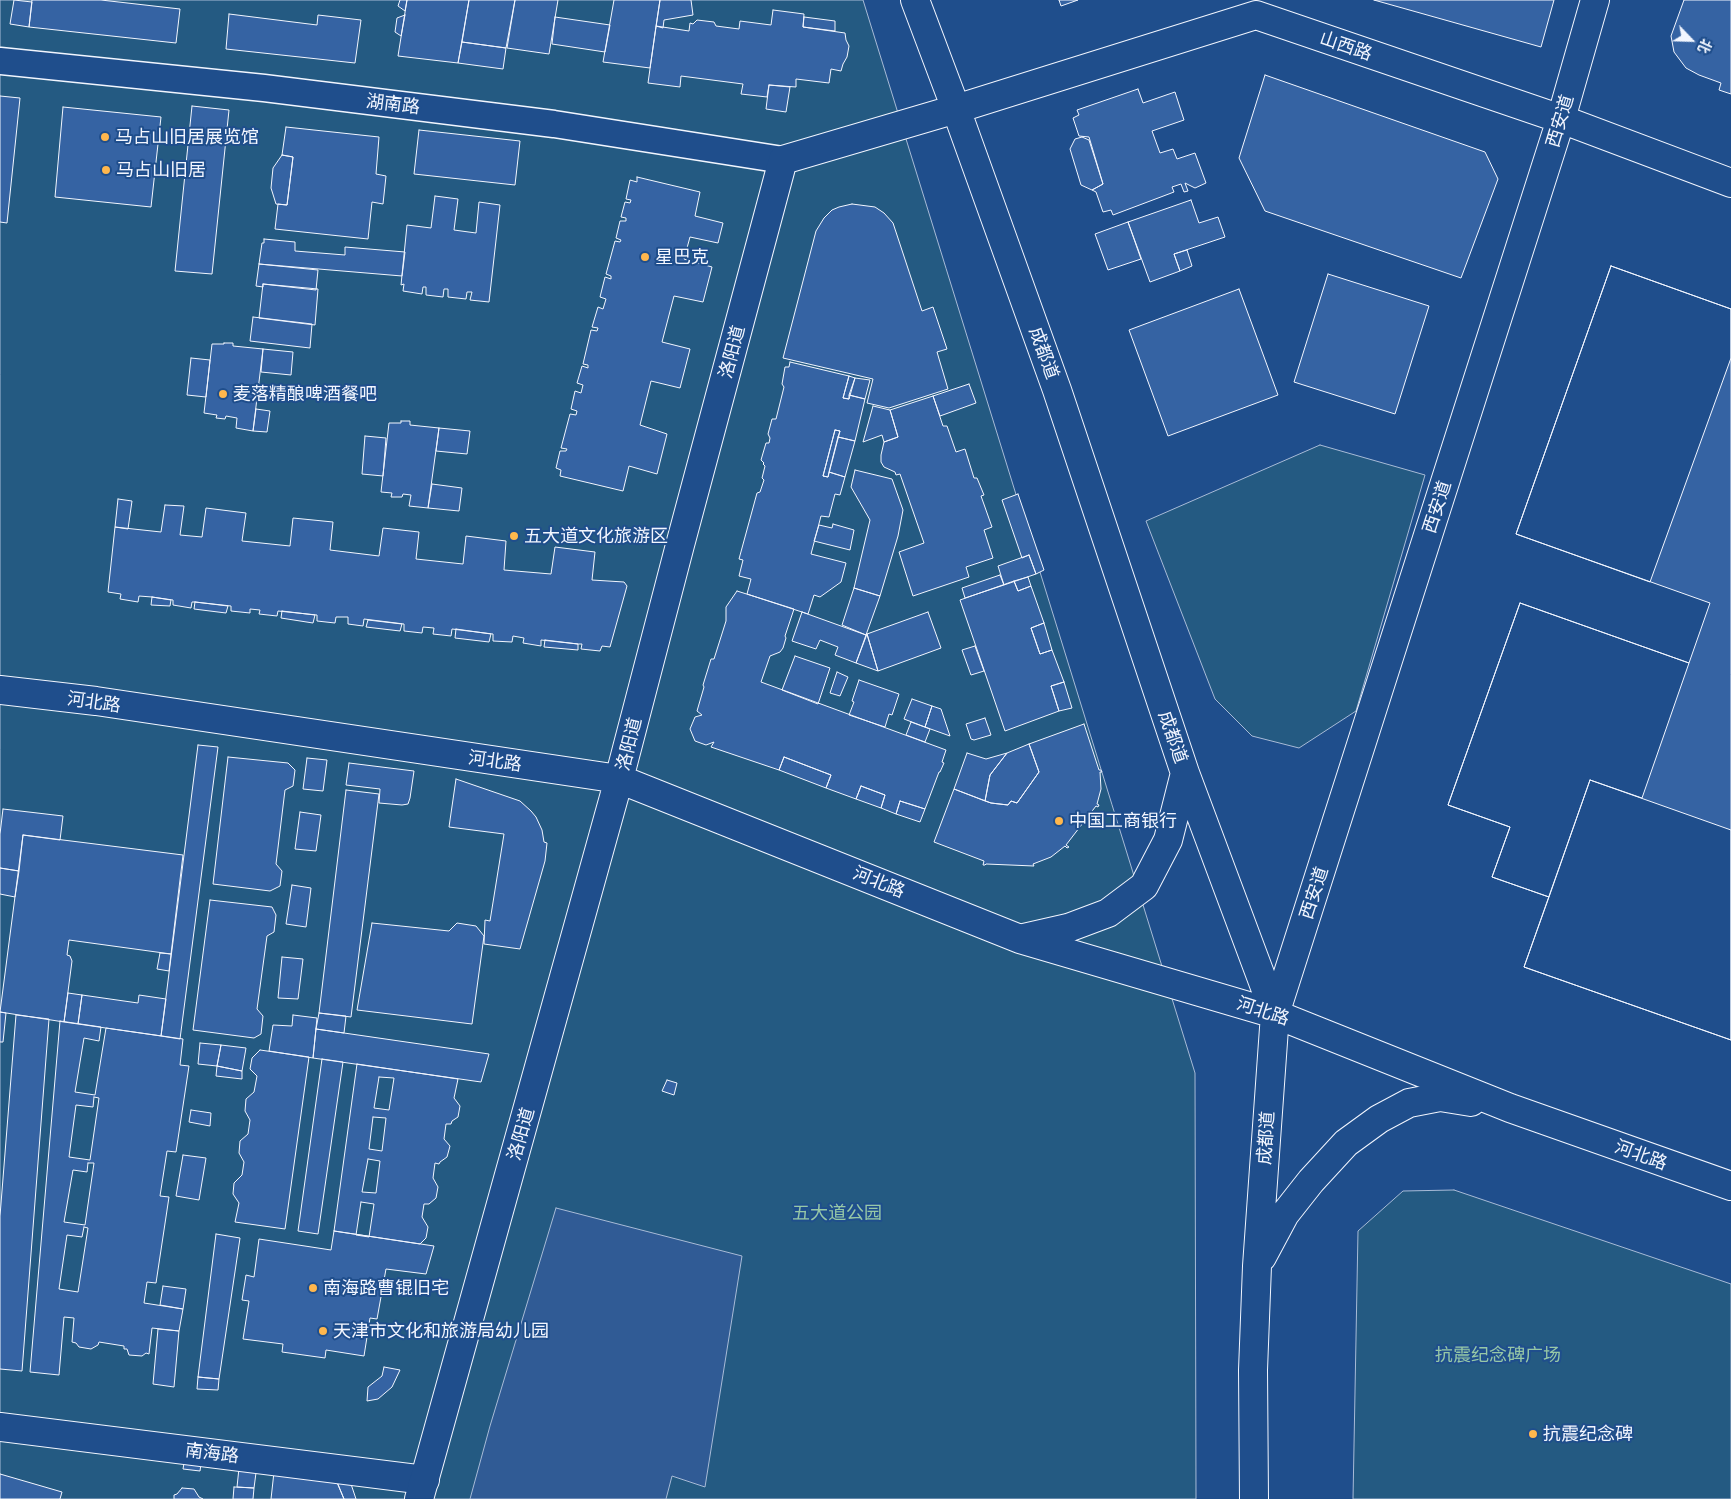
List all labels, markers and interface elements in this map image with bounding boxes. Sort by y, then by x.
north arrow [1666,15,1716,65]
street label: 山西路 [1317,27,1375,65]
text: 北 [1695,36,1715,56]
street label: 湖南路 [365,90,421,118]
street label: 西安道 [1542,92,1578,150]
place label: 马占山旧居展览馆 [115,126,259,148]
marker: 马占山旧居展览馆 [99,131,111,143]
place label: 马占山旧居 [116,159,206,181]
marker: 马占山旧居 [100,164,112,176]
place label: 星巴克 [655,246,709,268]
marker: 星巴克 [639,251,651,263]
street label: 洛阳道 [715,323,749,381]
street label: 成都道 [1025,324,1063,382]
place label: 麦落精酿啤酒餐吧 [233,383,377,405]
marker: 麦落精酿啤酒餐吧 [217,388,229,400]
street label: 西安道 [1418,478,1456,536]
place label: 五大道文化旅游区 [524,525,668,547]
marker: 五大道文化旅游区 [508,530,520,542]
street label: 河北路 [66,688,122,716]
street label: 成都道 [1154,708,1192,766]
street label: 洛阳道 [612,715,646,773]
street label: 河北路 [467,747,523,775]
place label: 中国工商银行 [1069,810,1177,832]
marker: 中国工商银行 [1053,815,1065,827]
street label: 河北路 [850,862,908,902]
street label: 西安道 [1295,864,1333,922]
street label: 河北路 [1234,992,1292,1030]
street label: 洛阳道 [503,1105,539,1163]
street label: 成都道 [1253,1110,1279,1166]
street label: 河北路 [1612,1136,1670,1174]
park label: 五大道公园 [792,1202,882,1224]
place label: 南海路曹锟旧宅 [323,1277,449,1299]
marker: 南海路曹锟旧宅 [307,1282,319,1294]
place label: 天津市文化和旅游局幼儿园 [333,1320,549,1342]
marker: 天津市文化和旅游局幼儿园 [317,1325,329,1337]
park label: 抗震纪念碑广场 [1435,1344,1561,1366]
place label: 抗震纪念碑 [1543,1423,1633,1445]
marker: 抗震纪念碑 [1527,1428,1539,1440]
street label: 南海路 [184,1439,240,1467]

